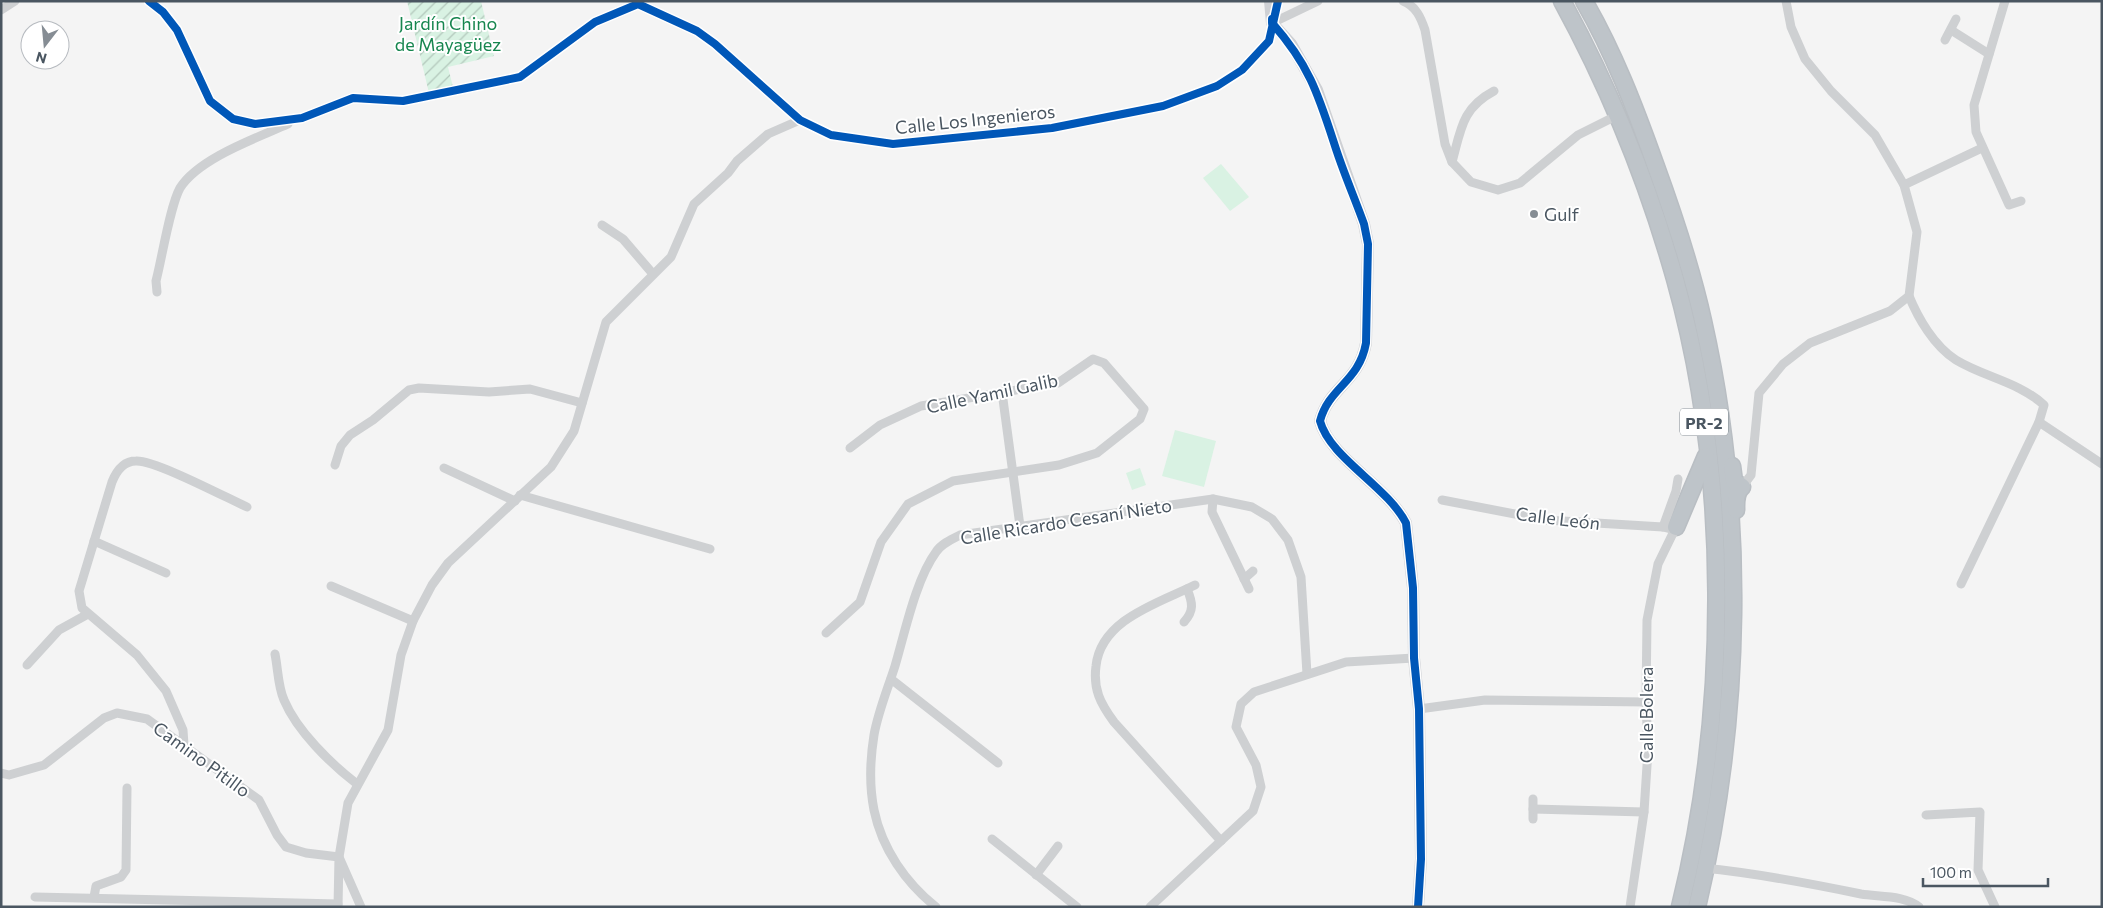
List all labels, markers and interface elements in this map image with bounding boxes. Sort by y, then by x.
park label: Jardín Chino de Mayagüez [395,12,501,55]
north arrow [20,20,70,70]
text: N [34,48,49,68]
street label: Calle Los Ingenieros [894,100,1056,138]
place label: Gulf [1544,203,1580,225]
marker: Gulf [1528,208,1540,220]
street label: Calle Yamil Galib [924,368,1060,418]
road number: PR-2 [1680,408,1728,436]
street label: Calle Ricardo Cesaní Nieto [959,493,1173,549]
street label: Calle León [1515,502,1601,534]
street label: Calle Bolera [1635,667,1657,763]
street label: Camino Pitillo [149,716,255,802]
scale bar [1923,856,2048,888]
text: 100 m [1930,863,1972,881]

